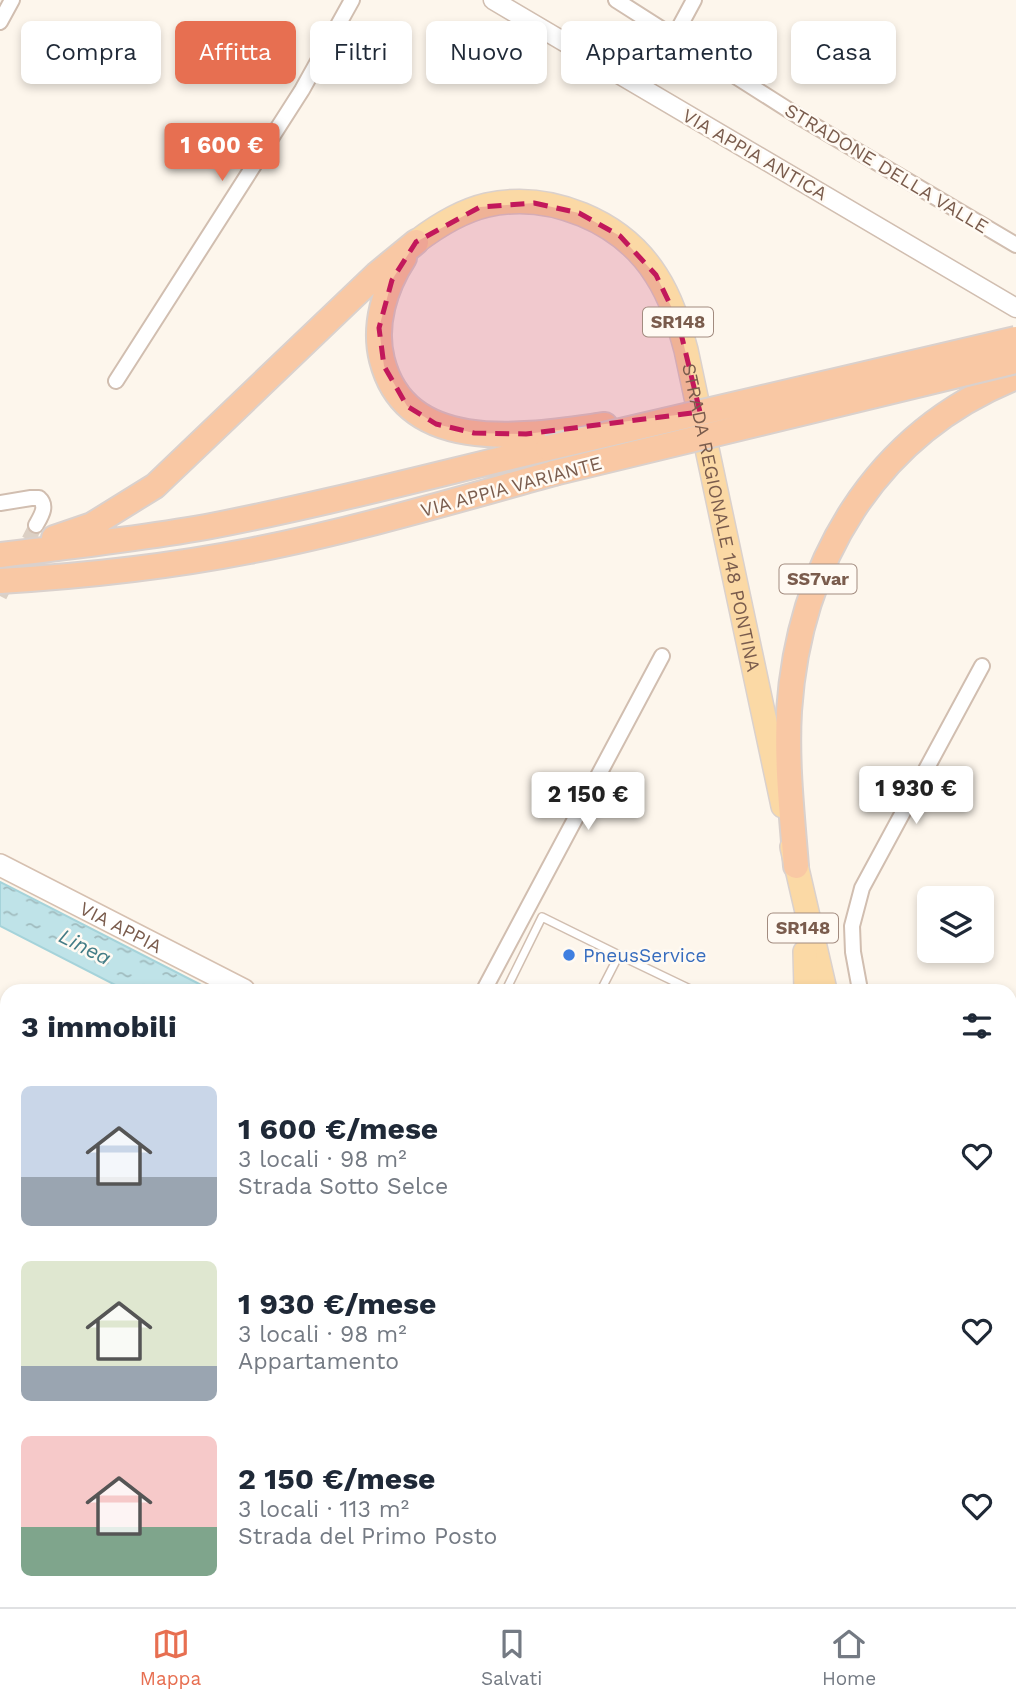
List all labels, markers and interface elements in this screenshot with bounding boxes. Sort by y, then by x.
chip: Compra [21,21,161,84]
chip: Affitta [175,21,296,84]
chip: Filtri [310,21,412,84]
chip: Nuovo [426,21,547,84]
chip: Appartamento [561,21,777,84]
chip: Casa [791,21,896,84]
street label: STRADONE DELLA VALLE [781,98,993,238]
street label: VIA APPIA ANTICA [678,104,832,205]
pin: 1 600 € [157,124,287,183]
text: 1 600 € [180,132,264,159]
road number: SR148 [643,308,713,336]
street label: STRADA REGIONALE 148 PONTINA [677,361,765,674]
street label: VIA APPIA VARIANTE [418,451,604,522]
road number: SS7var [780,564,856,594]
pin: 1 930 € [851,766,981,826]
pin: 2 150 € [523,772,653,832]
text: 1 930 € [875,775,957,802]
text: 2 150 € [548,781,628,808]
map controls [917,886,994,963]
button: layers [917,886,994,963]
street label: VIA APPIA [76,897,166,958]
road number: SR148 [768,914,838,943]
water label: Linea [55,923,115,970]
place label: PneusService [583,944,706,967]
marker: PneusService [561,947,577,963]
icon: filters [958,1007,996,1045]
text: 3 immobili [21,1009,177,1044]
text: 1 600 €/mese [238,1111,438,1146]
icon: home [77,1114,161,1198]
icon: heart [958,1137,996,1175]
text: 3 locali · 98 m² [238,1146,407,1173]
text: Strada Sotto Selce [238,1173,448,1200]
text: 1 930 €/mese [238,1286,436,1321]
icon: home [77,1289,161,1373]
icon: heart [958,1312,996,1350]
text: 3 locali · 98 m² [238,1321,407,1348]
text: Appartamento [238,1348,399,1375]
text: 2 150 €/mese [238,1461,436,1496]
icon: home [77,1464,161,1548]
icon: heart [958,1487,996,1525]
text: 3 locali · 113 m² [238,1496,409,1523]
text: Strada del Primo Posto [238,1523,497,1550]
tab: Mappa [140,1625,201,1690]
tab: Salvati [481,1625,542,1690]
tab: Home [822,1625,876,1690]

